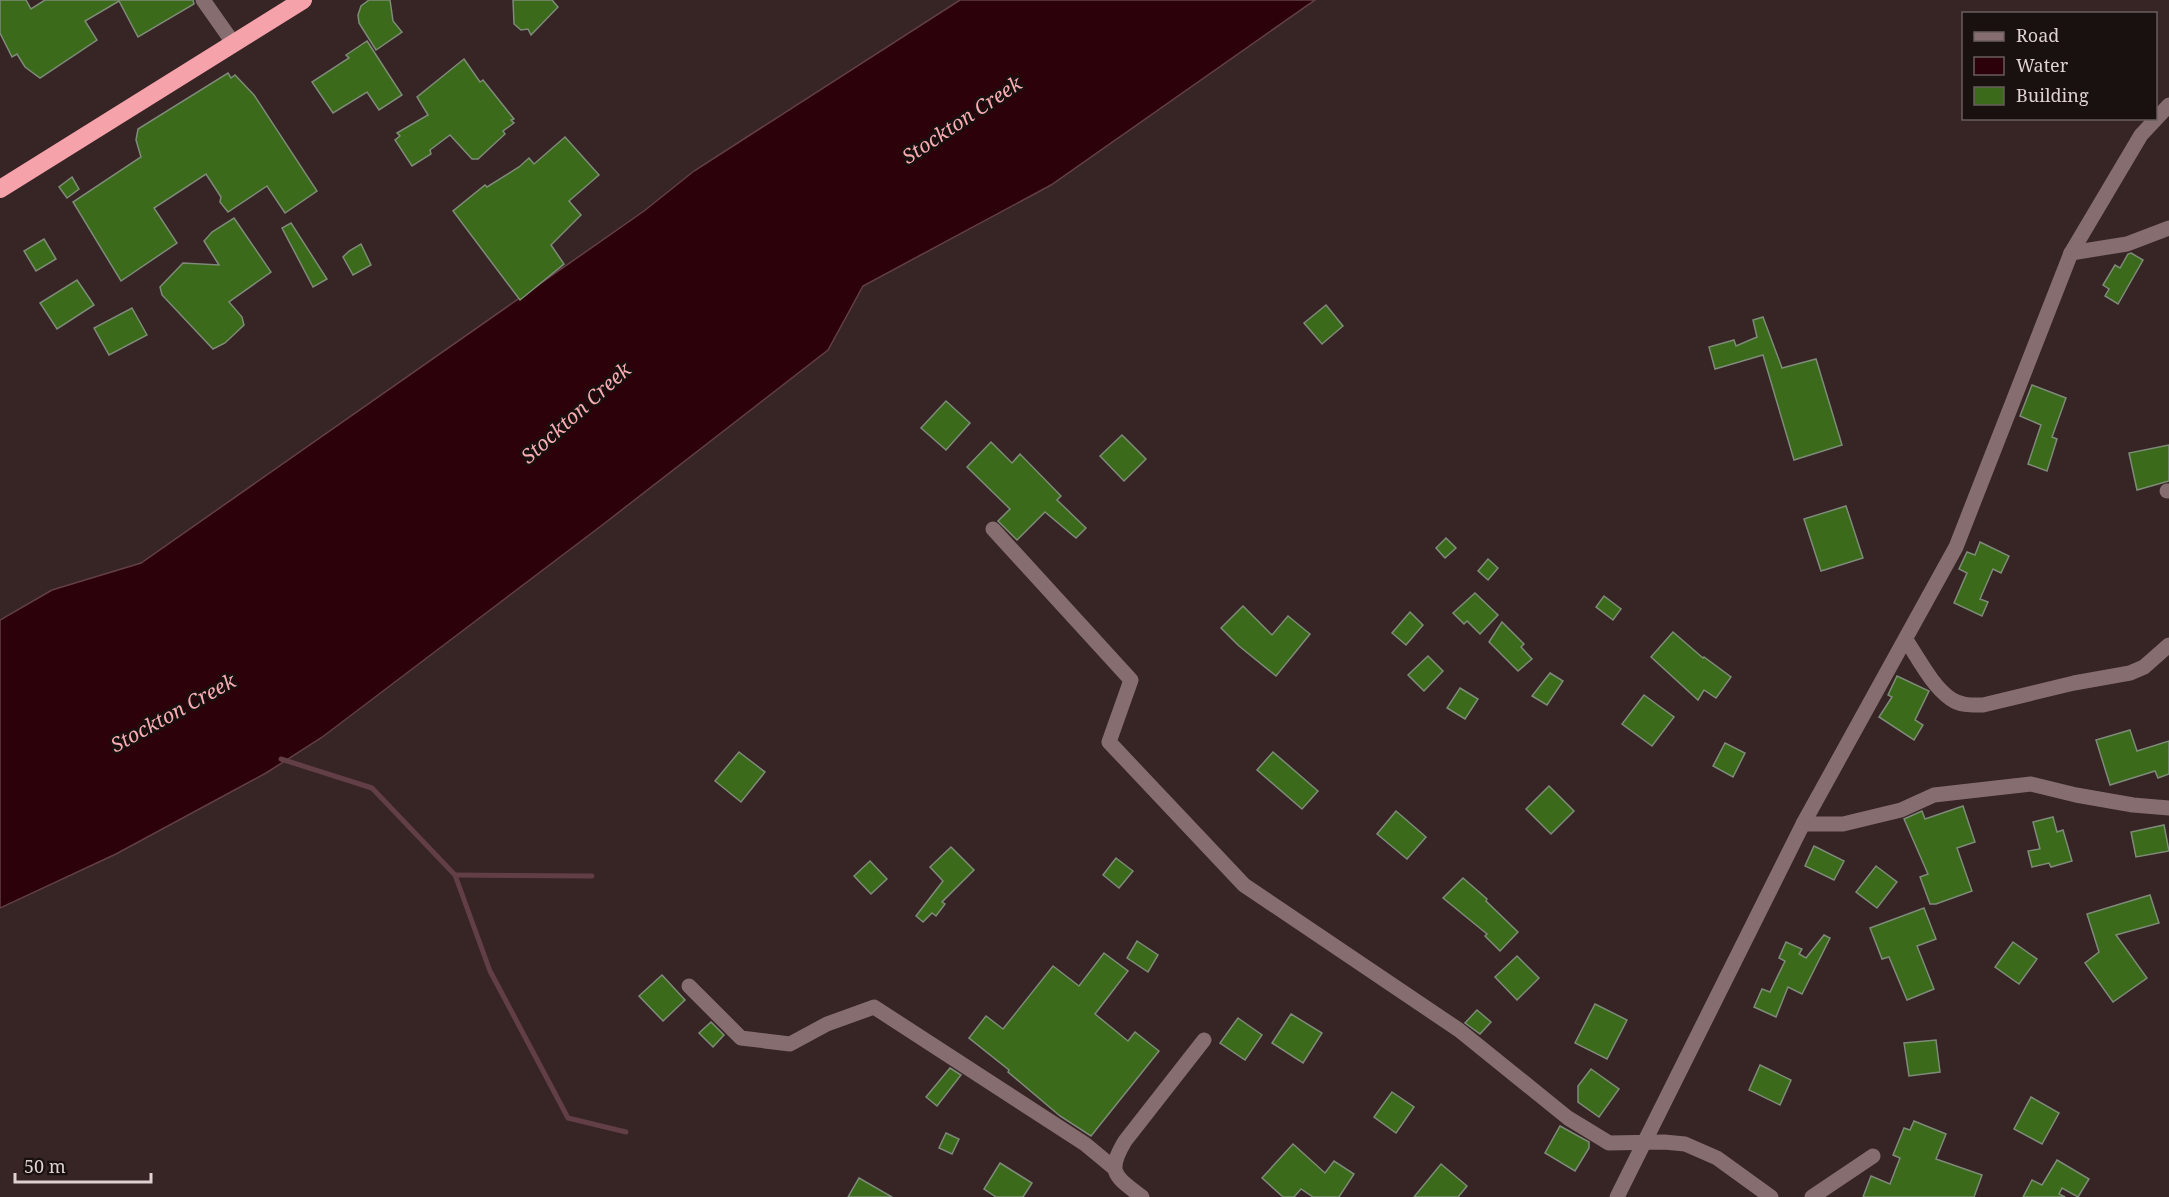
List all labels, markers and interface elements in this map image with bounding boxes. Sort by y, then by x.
legend [1962,12,2157,120]
text: Road [2016,23,2059,47]
text: Water [2016,53,2069,77]
water label: Stockton Creek [896,69,1028,170]
text: Building [2016,83,2089,107]
water label: Stockton Creek [515,356,637,469]
water label: Stockton Creek [105,667,241,758]
scale bar [15,1146,152,1184]
text: 50 m [24,1154,66,1178]

